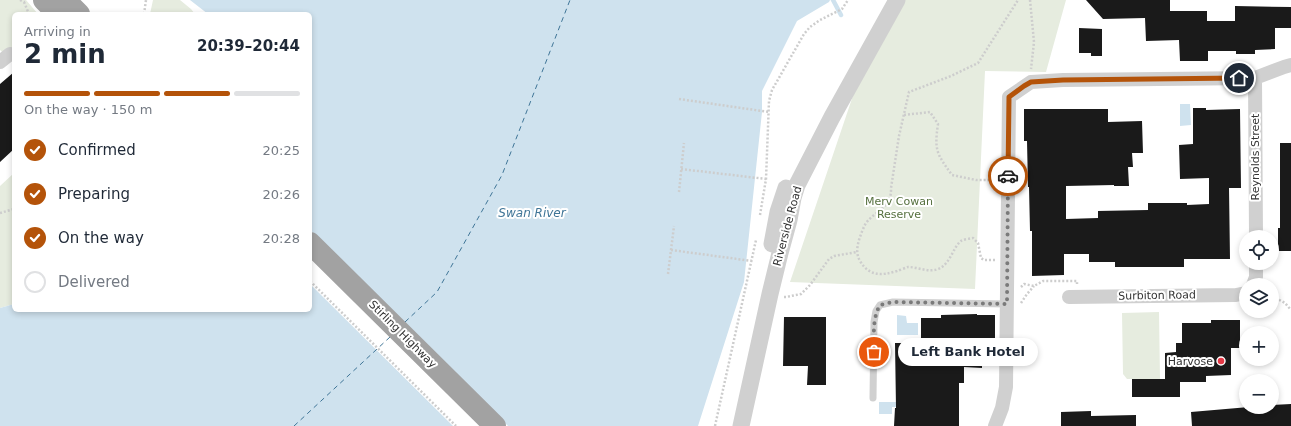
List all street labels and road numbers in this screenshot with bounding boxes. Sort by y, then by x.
street label: Reynolds Street [1249,113,1262,200]
street label: Riverside Road [771,185,804,267]
street label: Surbiton Road [1118,288,1196,303]
street label: Stirling Highway [366,298,439,371]

